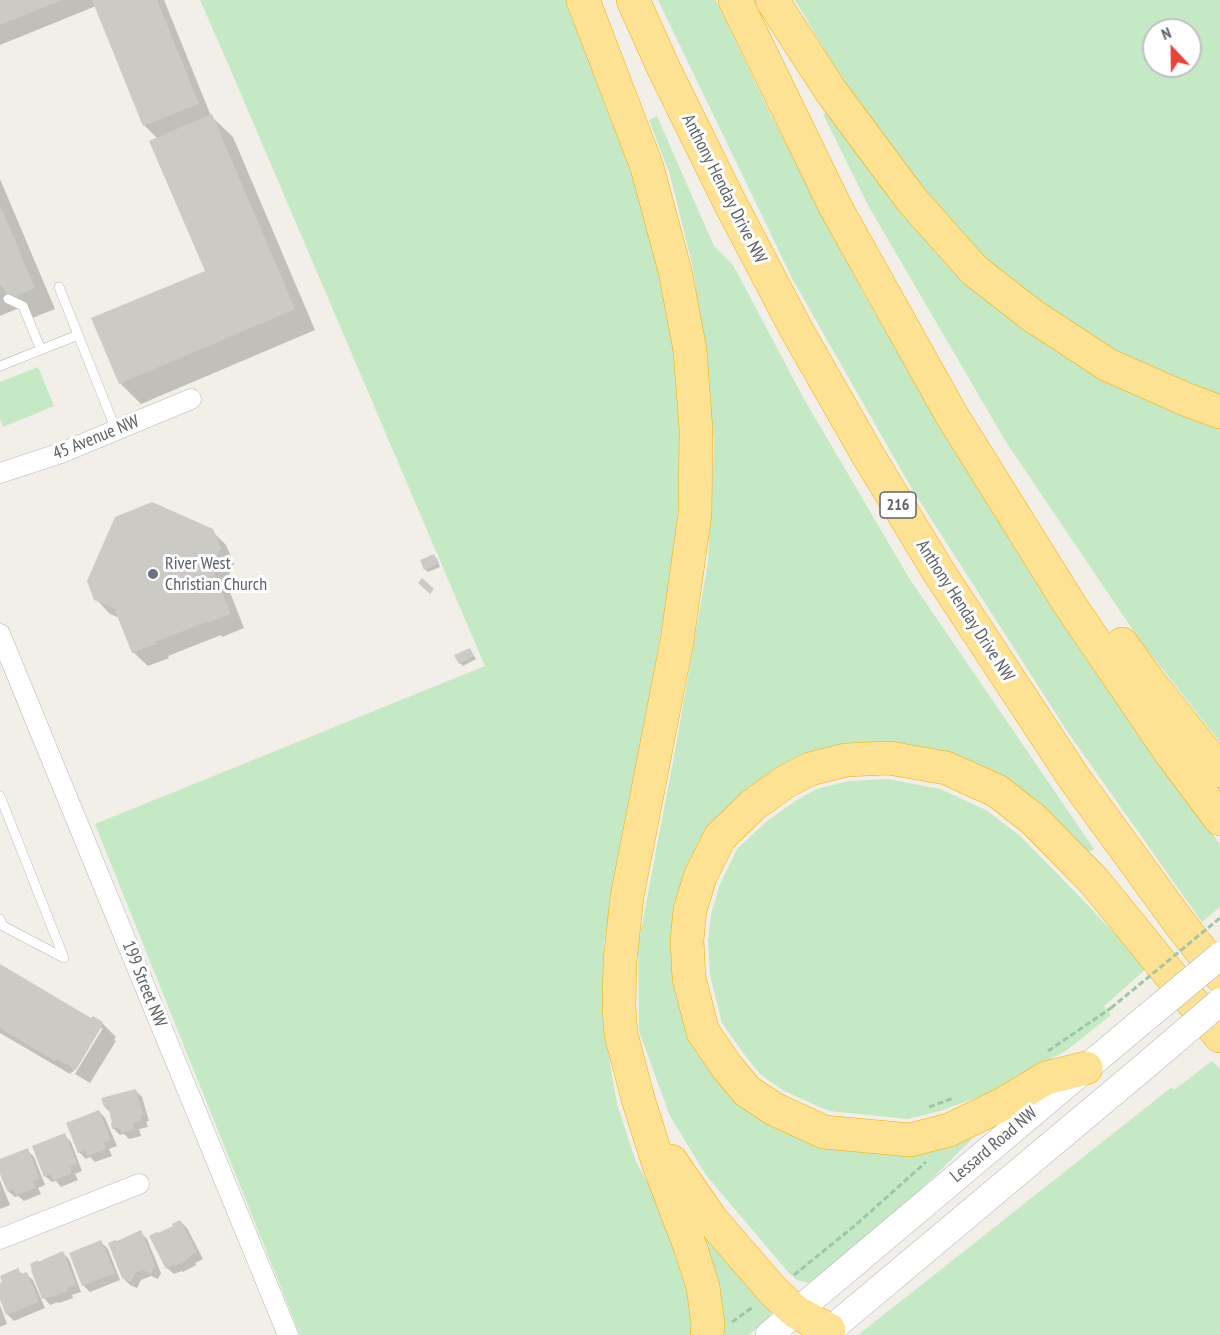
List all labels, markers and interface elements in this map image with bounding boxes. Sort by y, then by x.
north arrow [1142,18,1202,78]
text: N [1158,22,1174,44]
street label: Anthony Henday Drive NW [677,111,771,267]
street label: 45 Avenue NW [50,411,142,465]
road number: 216 [880,492,916,518]
street label: Anthony Henday Drive NW [911,536,1019,686]
place label: River West Christian Church [165,553,267,596]
marker: River West Christian Church [146,567,160,581]
street label: 199 Street NW [117,938,171,1030]
street label: Lessard Road NW [946,1103,1042,1187]

